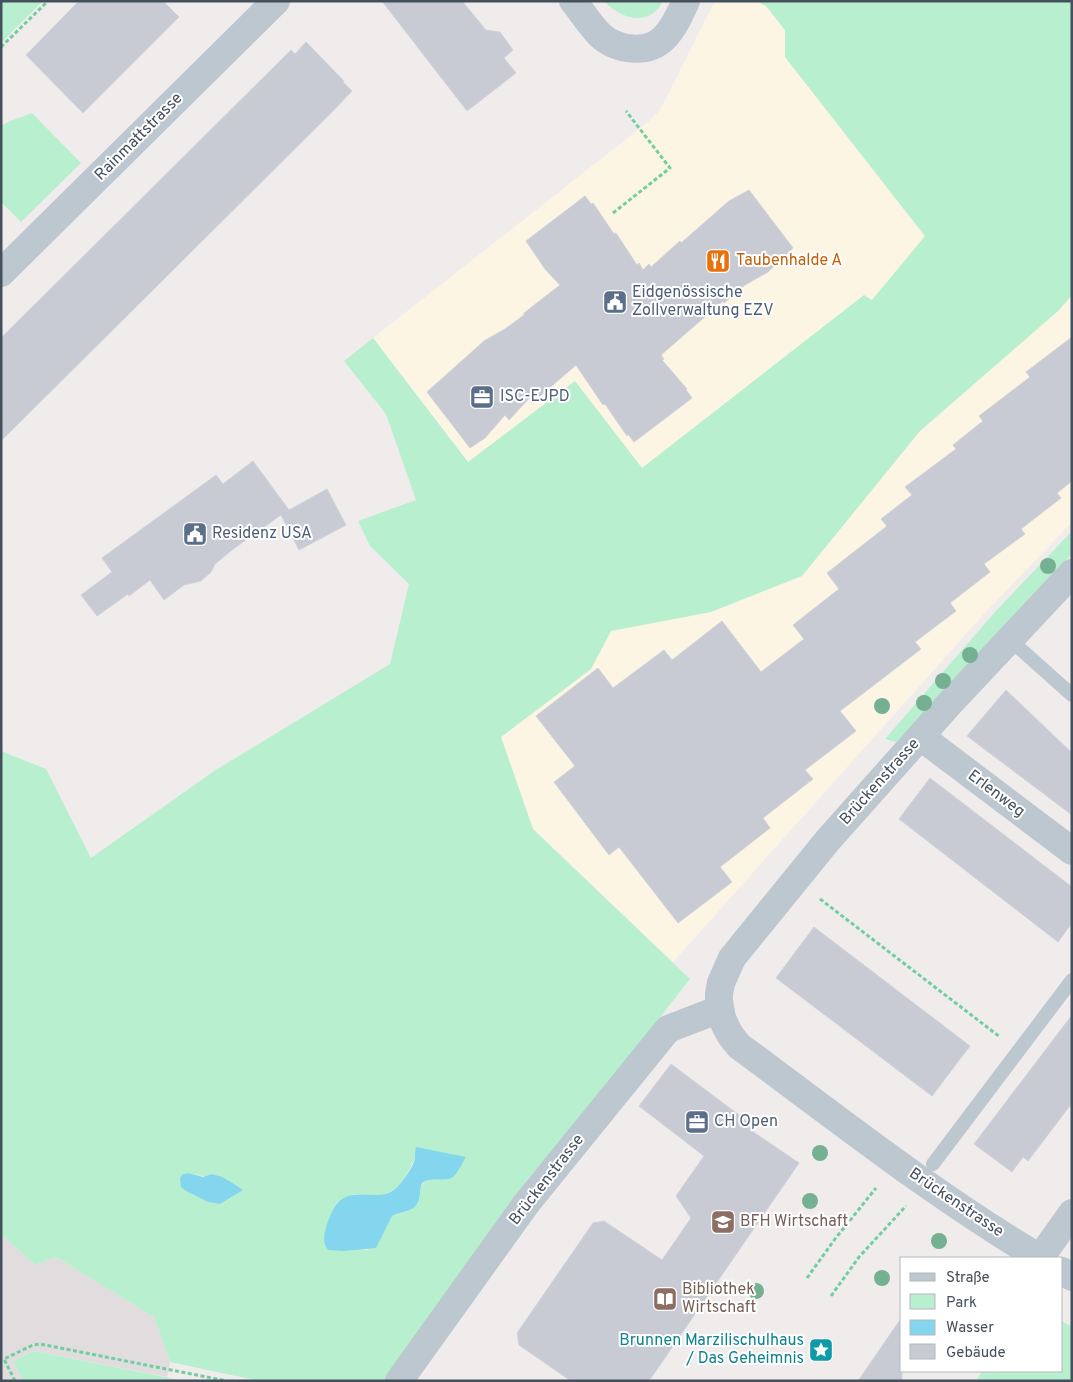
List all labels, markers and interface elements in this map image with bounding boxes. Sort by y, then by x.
street label: Rainmattstrasse [91,89,187,185]
restaurant icon: Taubenhalde A [705,248,731,274]
place label: Taubenhalde A [736,251,842,271]
place label: Eidgenössische Zollverwaltung EZV [632,283,774,321]
public building icon: Eidgenössische Zollverwaltung EZV [602,289,628,315]
office icon: ISC-EJPD [469,384,495,410]
place label: ISC-EJPD [500,387,570,407]
public building icon: Residenz USA [182,521,208,547]
place label: Residenz USA [212,524,312,544]
street label: Brückenstrasse [836,734,924,830]
street label: Erlenweg [963,766,1029,822]
office icon: CH Open [684,1109,710,1135]
place label: CH Open [714,1112,778,1132]
street label: Brückenstrasse [505,1130,589,1230]
street label: Brückenstrasse [905,1164,1007,1242]
school or university icon: BFH Wirtschaft [710,1209,736,1235]
place label: BFH Wirtschaft [740,1212,848,1232]
legend [900,1257,1063,1372]
text: Straße [946,1269,990,1288]
place label: Bibliothek Wirtschaft [682,1280,756,1318]
library icon: Bibliothek Wirtschaft [652,1286,678,1312]
text: Park [946,1294,977,1313]
text: Wasser [946,1319,994,1338]
place label: Brunnen Marzilischulhaus / Das Geheimnis [619,1331,804,1369]
place icon: Brunnen Marzilischulhaus / Das Geheimnis [808,1337,834,1363]
text: Gebäude [946,1344,1006,1363]

